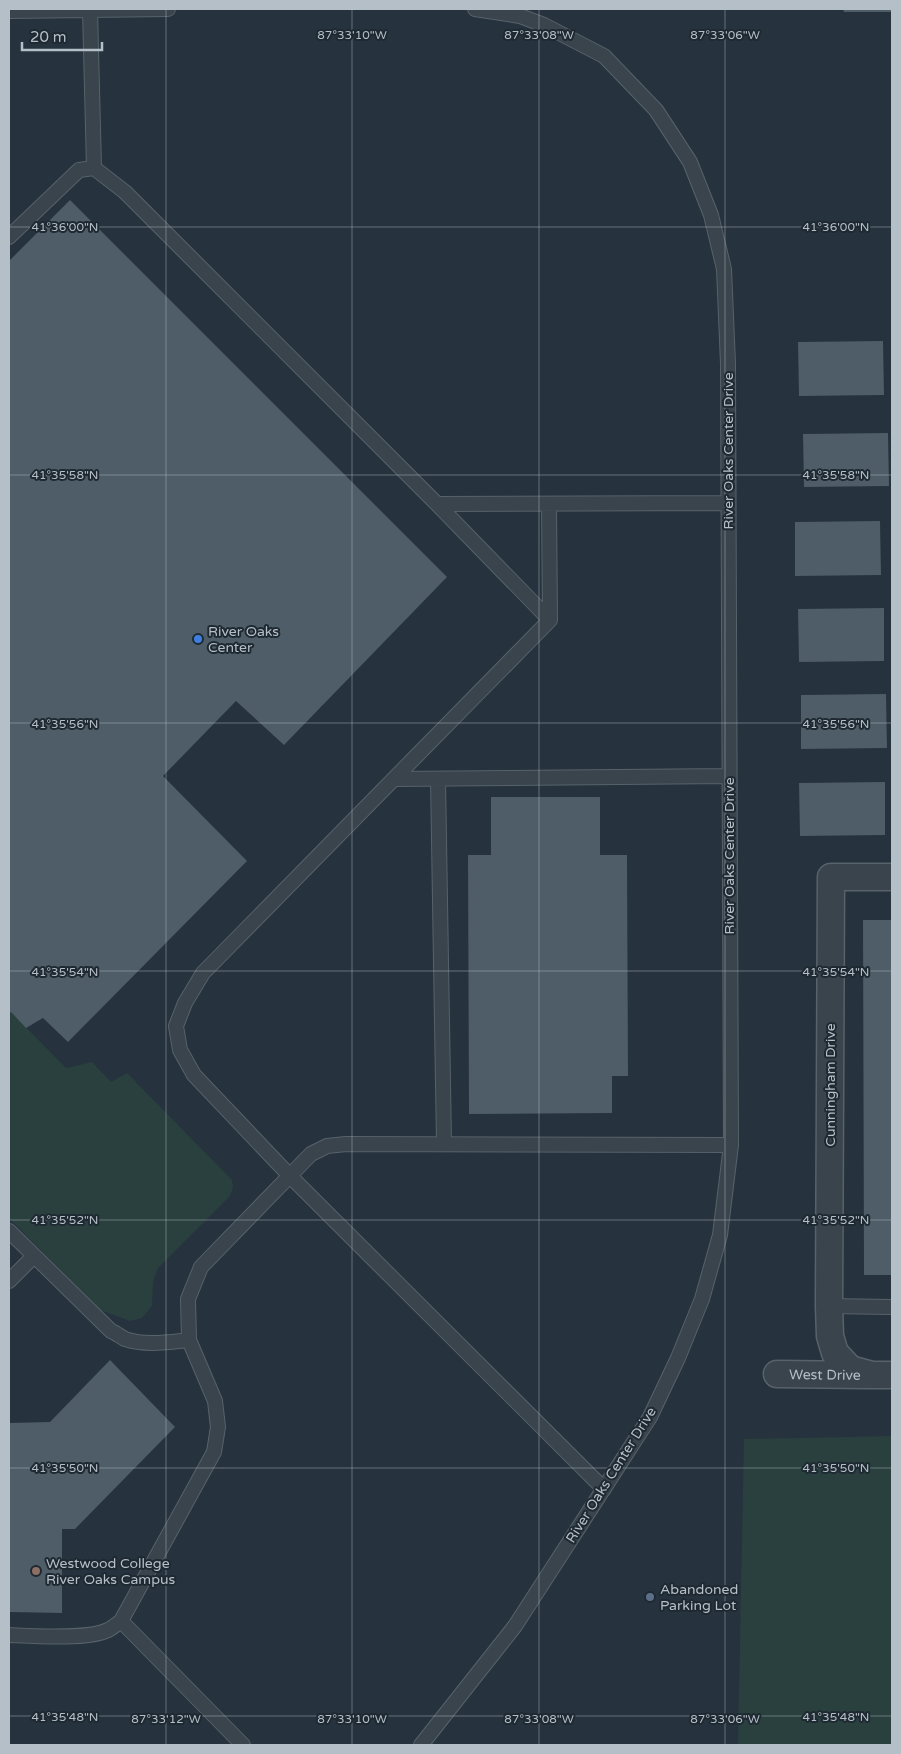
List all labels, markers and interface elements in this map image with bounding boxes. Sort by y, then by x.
scale bar [22,20,102,52]
text: 20 m [30,28,67,46]
text: 87°33'10"W [317,28,387,42]
text: 87°33'08"W [504,28,574,42]
text: 87°33'06"W [690,28,760,42]
text: 41°36'00"N [32,220,99,234]
text: 41°36'00"N [803,220,870,234]
street label: River Oaks Center Drive [720,372,737,530]
text: 41°35'58"N [32,468,99,482]
text: 41°35'58"N [803,468,870,482]
place label: River Oaks Center [208,623,279,656]
marker: River Oaks Center [192,633,204,645]
text: 41°35'56"N [32,717,99,731]
text: 41°35'56"N [803,717,870,731]
street label: River Oaks Center Drive [721,777,738,935]
text: 41°35'54"N [32,965,99,979]
text: 41°35'54"N [803,965,870,979]
street label: Cunningham Drive [822,1023,839,1147]
text: 41°35'52"N [32,1213,99,1227]
text: 41°35'52"N [803,1213,870,1227]
street label: West Drive [789,1366,861,1383]
street label: River Oaks Center Drive [562,1404,660,1546]
text: 41°35'50"N [32,1461,99,1475]
text: 41°35'50"N [803,1461,870,1475]
place label: Westwood College River Oaks Campus [46,1555,176,1588]
marker: Westwood College River Oaks Campus [30,1565,42,1577]
place label: Abandoned Parking Lot [660,1581,738,1614]
marker: Abandoned Parking Lot [644,1591,656,1603]
text: 41°35'48"N [32,1710,99,1724]
text: 41°35'48"N [803,1710,870,1724]
text: 87°33'12"W [131,1712,201,1726]
text: 87°33'10"W [317,1712,387,1726]
text: 87°33'08"W [504,1712,574,1726]
text: 87°33'06"W [690,1712,760,1726]

